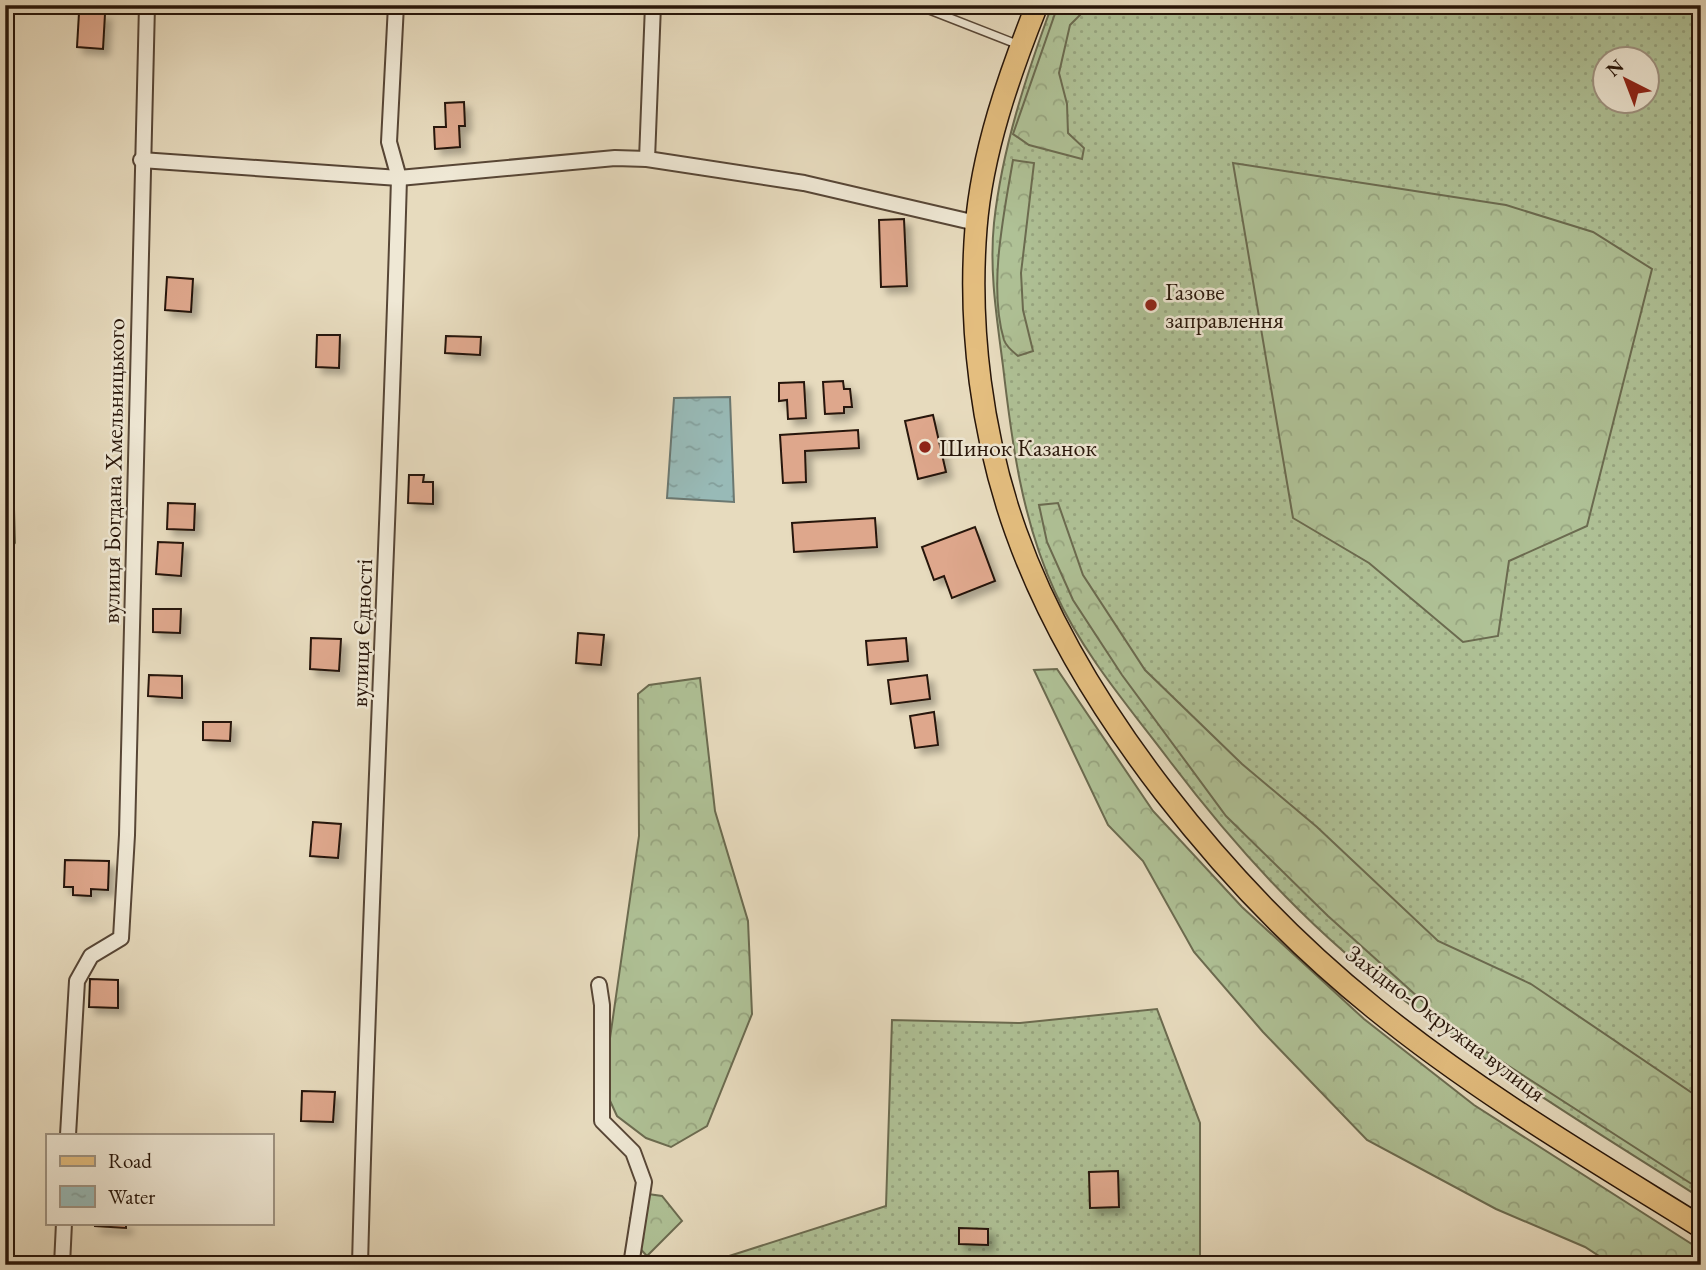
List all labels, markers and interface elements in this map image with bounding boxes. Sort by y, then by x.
north arrow [1590,46,1660,116]
text: N [1601,53,1630,82]
place label: Газове заправлення [1165,276,1284,335]
marker: Газове заправлення [1143,297,1159,313]
street label: вулиця Богдана Хмельницького [95,318,131,624]
place label: Шинок Казанок [939,432,1097,463]
marker: Шинок Казанок [917,439,933,455]
street label: вулиця Єдності [343,558,379,708]
street label: Західно-Окружна вулиця [1340,938,1552,1109]
legend [46,1134,273,1224]
text: Road [108,1147,152,1174]
text: Water [108,1183,155,1210]

